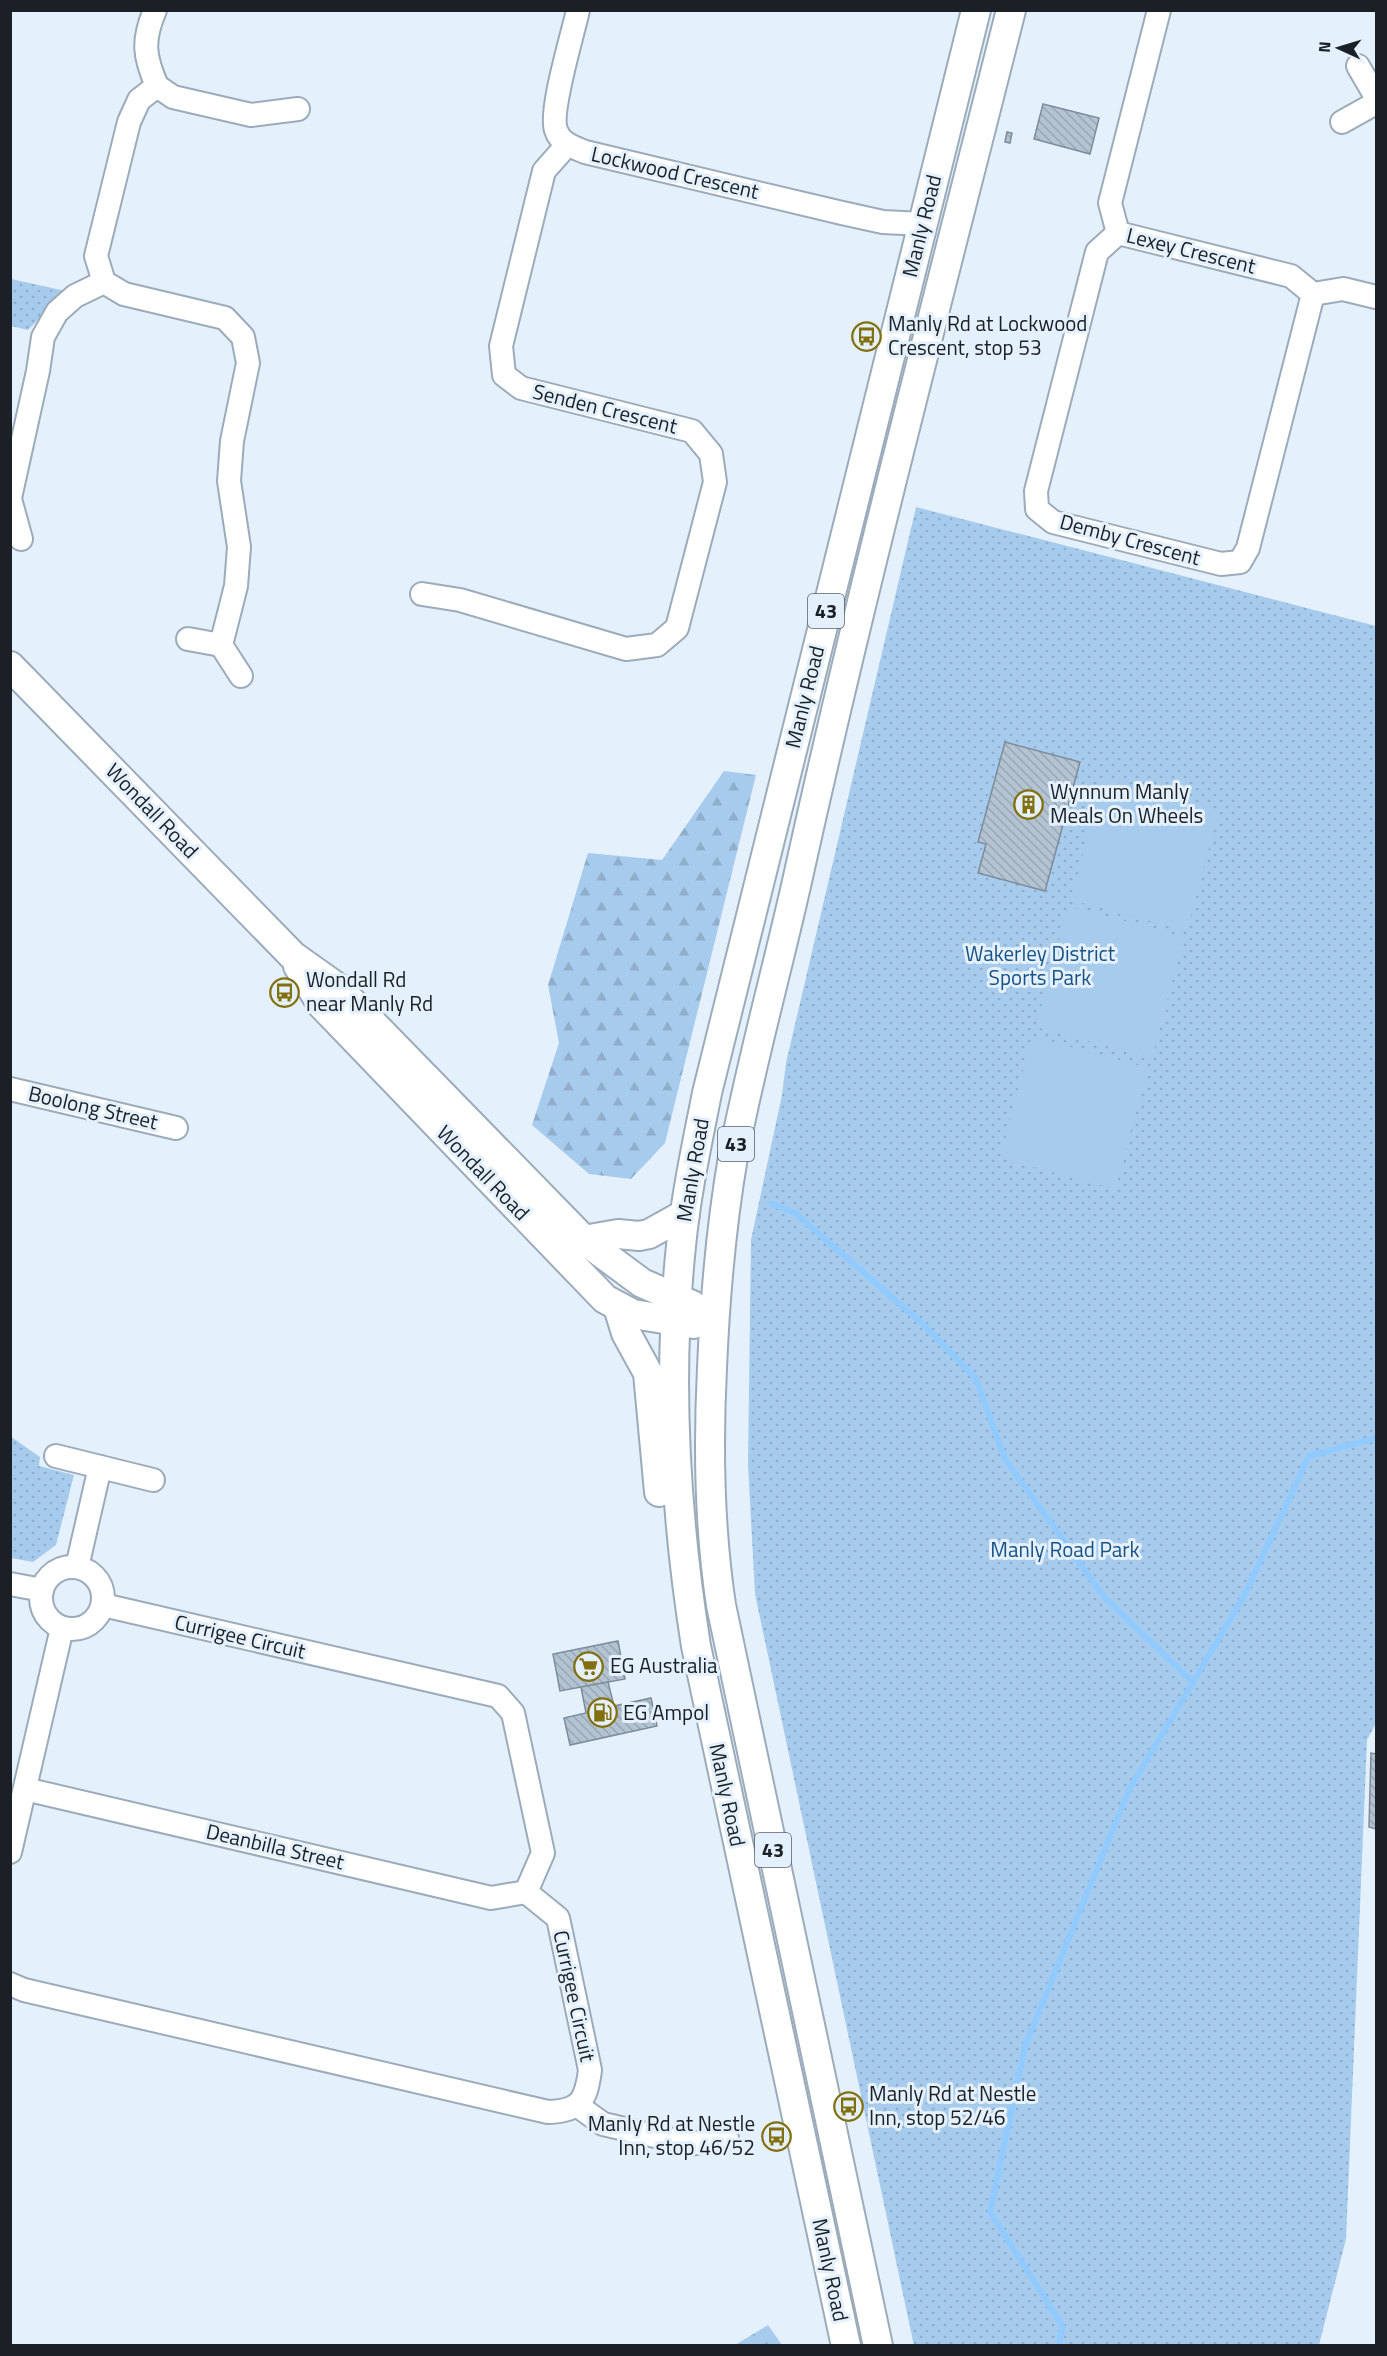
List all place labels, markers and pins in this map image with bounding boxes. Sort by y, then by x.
place label: Manly Rd at Lockwood Crescent, stop 53 [888,307,1087,363]
bus stop icon: Manly Rd at Lockwood Crescent, stop 53 [851,320,883,352]
place label: Wynnum Manly Meals On Wheels [1050,775,1203,831]
building icon: Wynnum Manly Meals On Wheels [1013,788,1045,820]
place label: Wondall Rd near Manly Rd [306,963,433,1019]
bus stop icon: Wondall Rd near Manly Rd [269,976,301,1008]
place label: EG Australia [610,1649,718,1681]
supermarket icon: EG Australia [573,1650,605,1682]
place label: EG Ampol [623,1696,709,1728]
fuel station icon: EG Ampol [586,1697,618,1729]
place label: Manly Rd at Nestle Inn, stop 52/46 [869,2077,1036,2133]
bus stop icon: Manly Rd at Nestle Inn, stop 52/46 [832,2090,864,2122]
place label: Manly Rd at Nestle Inn, stop 46/52 [588,2107,755,2163]
bus stop icon: Manly Rd at Nestle Inn, stop 46/52 [760,2120,792,2152]

